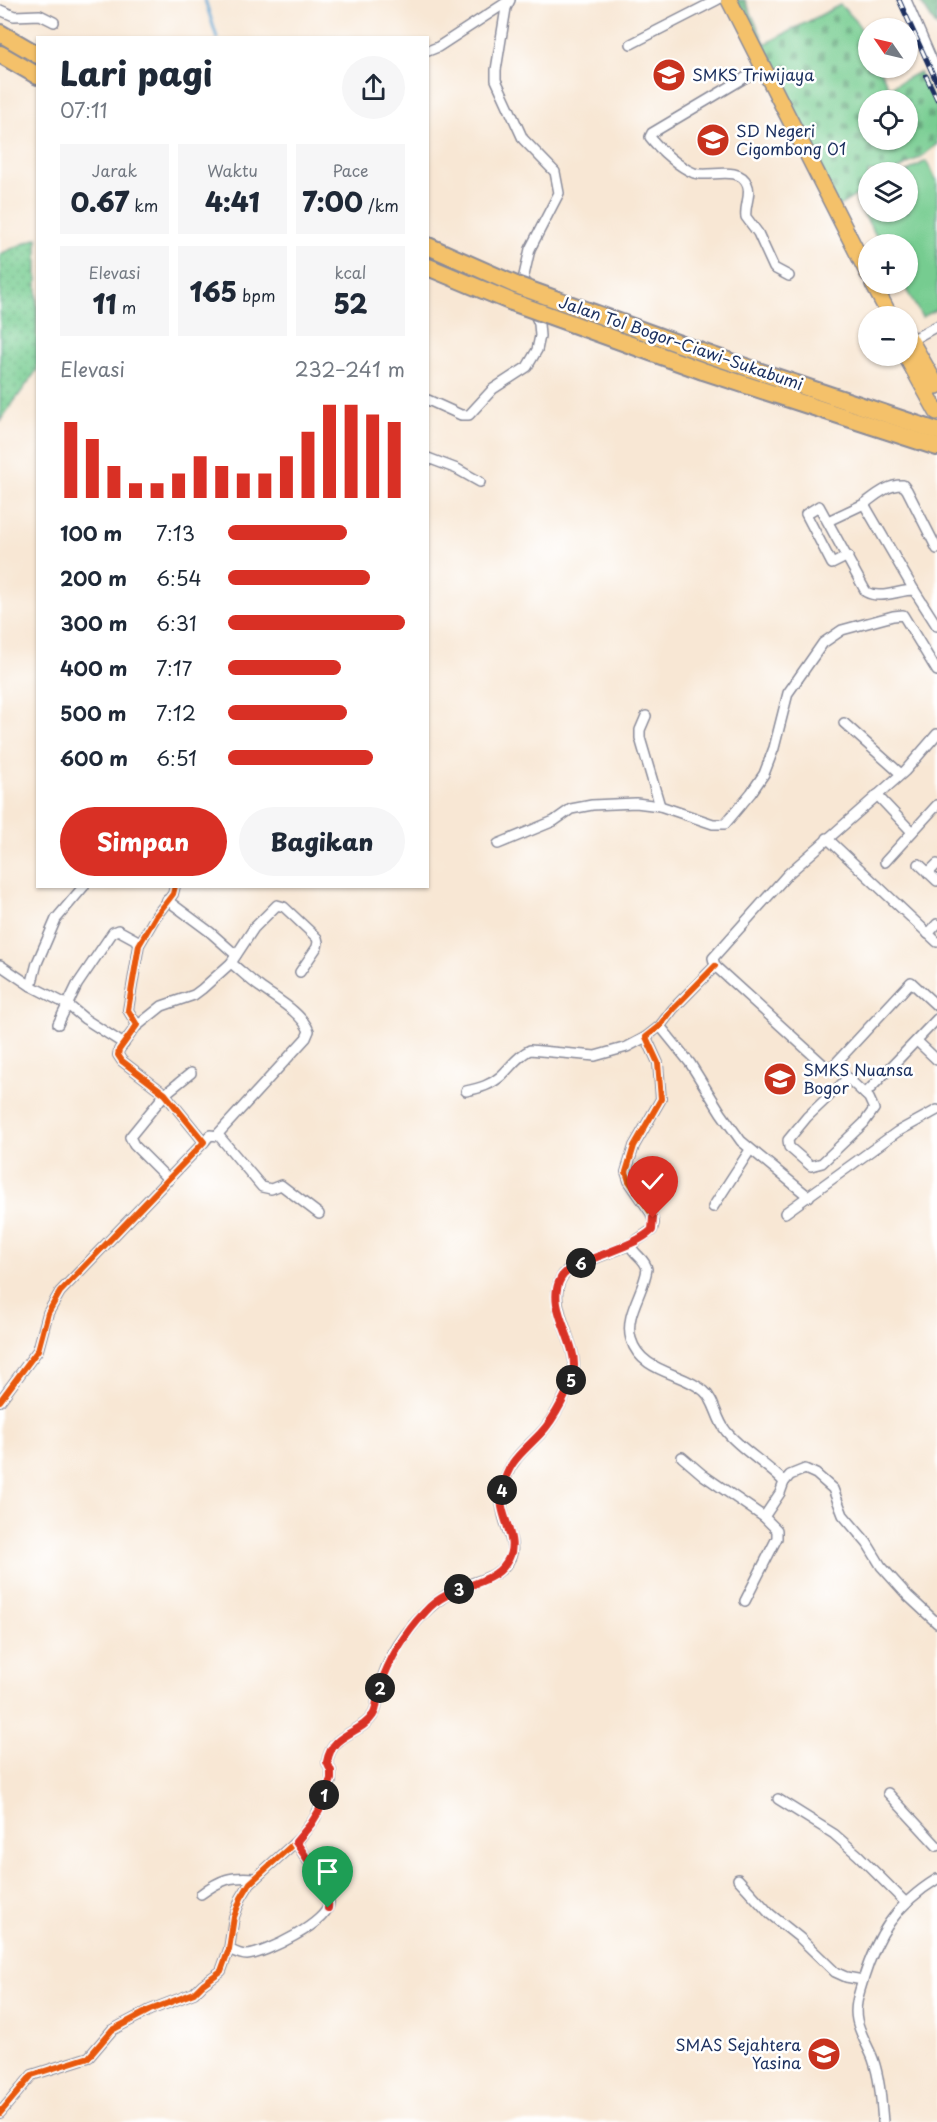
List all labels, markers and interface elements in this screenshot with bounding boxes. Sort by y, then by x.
north arrow [858,18,918,78]
map controls [858,18,918,366]
text: Lari pagi [60,47,213,97]
button: share [342,56,405,119]
school or university icon: SMKS Triwijaya [651,57,687,93]
place label: SMKS Triwijaya [692,62,814,86]
button: locate [858,90,918,150]
text: 07:11 [60,95,108,125]
place label: SD Negeri Cigombong 01 [736,118,846,160]
school or university icon: SD Negeri Cigombong 01 [695,122,731,158]
text: Jarak [92,158,137,182]
text: Waktu [207,158,258,182]
text: Pace [332,158,369,182]
button: layers [858,162,918,222]
text: 0.67 [71,182,129,221]
text: 4:41 [205,182,260,221]
text: 7:00 [302,182,363,221]
text: km [129,193,158,217]
text: /km [363,193,399,217]
button: + [858,234,918,294]
text: Elevasi [88,260,141,284]
text: kcal [335,260,366,284]
text: 165 [190,272,237,311]
text: bpm [237,283,275,307]
text: 11 [93,284,117,323]
text: 52 [334,284,367,323]
street label: Jalan Tol Bogor–Ciawi–Sukabumi [556,289,807,395]
text: m [117,295,136,319]
button: − [858,306,918,366]
text: Elevasi [60,354,125,384]
text: 232–241 m [295,354,405,384]
text: 100 m [60,518,122,548]
text: 7:13 [156,518,195,548]
text: 200 m [60,563,127,593]
text: 6:54 [156,563,202,593]
text: 300 m [60,608,128,638]
text: 6:31 [156,608,197,638]
text: 400 m [60,653,128,683]
text: 7:17 [156,653,192,683]
text: 500 m [60,698,127,728]
text: 7:12 [156,698,196,728]
text: 600 m [60,743,128,773]
text: 6:51 [156,743,197,773]
button: Simpan [60,807,227,876]
button: Bagikan [239,807,405,876]
place label: SMKS Nuansa Bogor [803,1057,913,1099]
school or university icon: SMKS Nuansa Bogor [762,1061,798,1097]
pin [627,1156,678,1218]
icon: check [636,1165,669,1198]
pin: 6 [566,1248,596,1278]
text: 6 [575,1251,587,1275]
pin: 5 [556,1365,586,1395]
text: 5 [566,1368,576,1392]
pin: 4 [487,1475,517,1505]
text: 4 [497,1478,507,1502]
pin: 3 [444,1574,474,1604]
text: 3 [454,1577,464,1601]
pin: 2 [365,1673,395,1703]
text: 2 [374,1676,386,1700]
pin: 1 [309,1780,339,1810]
text: 1 [320,1783,328,1807]
pin [302,1846,353,1908]
icon: arrive [311,1855,344,1888]
place label: SMAS Sejahtera Yasina [675,2032,801,2074]
school or university icon: SMAS Sejahtera Yasina [806,2036,842,2072]

